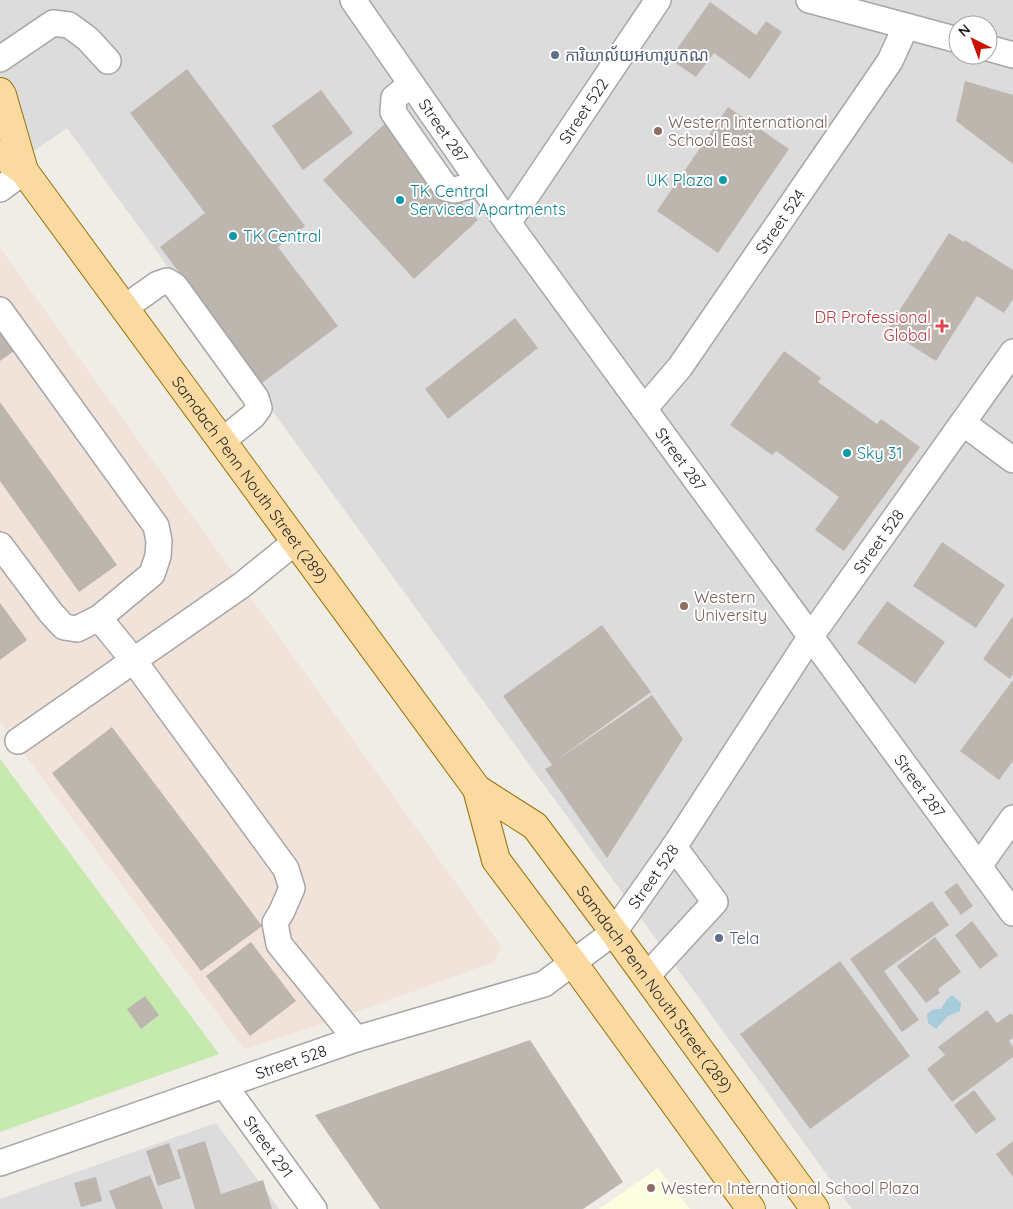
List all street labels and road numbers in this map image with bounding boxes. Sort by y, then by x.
street label: Street 522 [554,74,613,148]
street label: Street 287 [415,95,473,166]
street label: Street 524 [751,185,809,257]
street label: Samdach Penn Nouth Street (289) [168,372,333,587]
street label: Street 287 [651,423,710,495]
street label: Street 528 [849,505,908,577]
street label: Street 287 [890,750,950,821]
street label: Street 528 [624,840,683,913]
street label: Samdach Penn Nouth Street (289) [573,881,737,1096]
street label: Street 528 [252,1040,329,1083]
street label: Street 291 [239,1111,298,1182]

